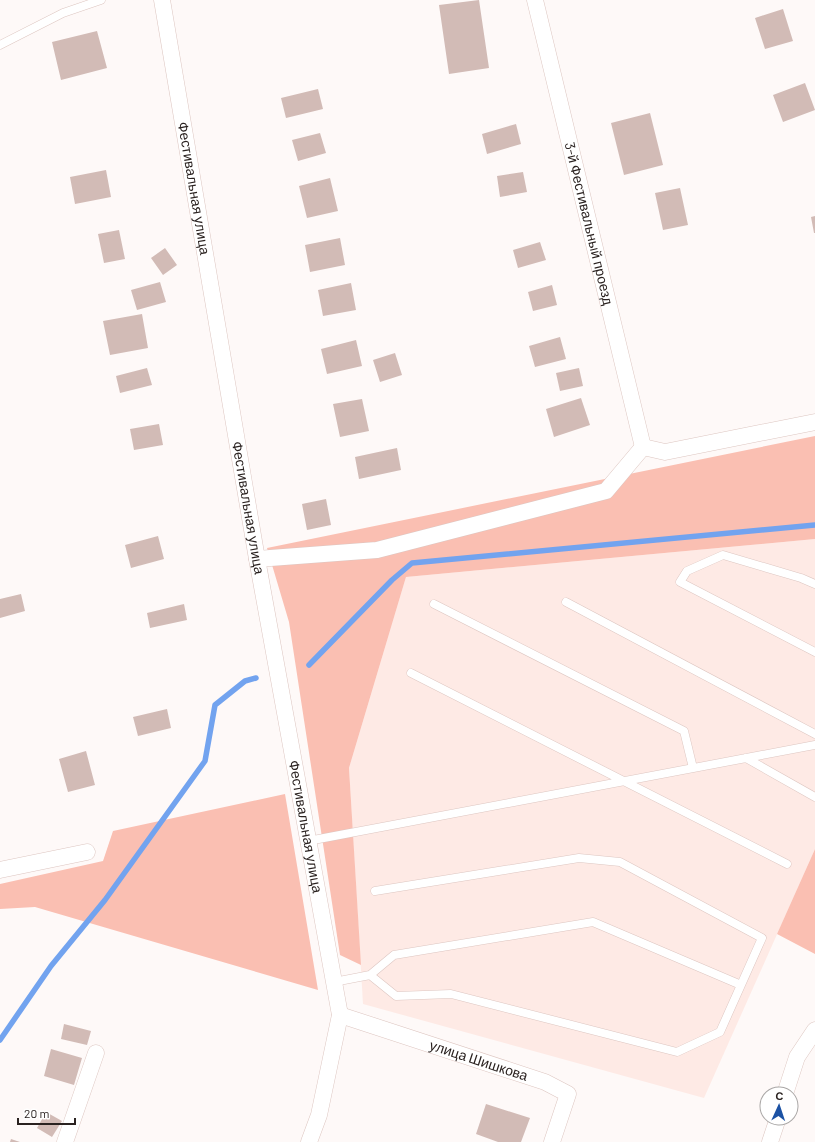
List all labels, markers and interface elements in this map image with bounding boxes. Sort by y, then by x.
street label: Фестивальная улица [175,120,214,256]
street label: 3-й Фестивальный проезд [562,140,617,307]
street label: Фестивальная улица [229,440,269,576]
street label: Фестивальная улица [286,759,327,894]
street label: улица Шишкова [428,1036,530,1084]
north arrow [759,1086,799,1126]
text: С [775,1089,784,1102]
scale bar [18,1100,75,1126]
text: 20 m [24,1106,50,1120]

